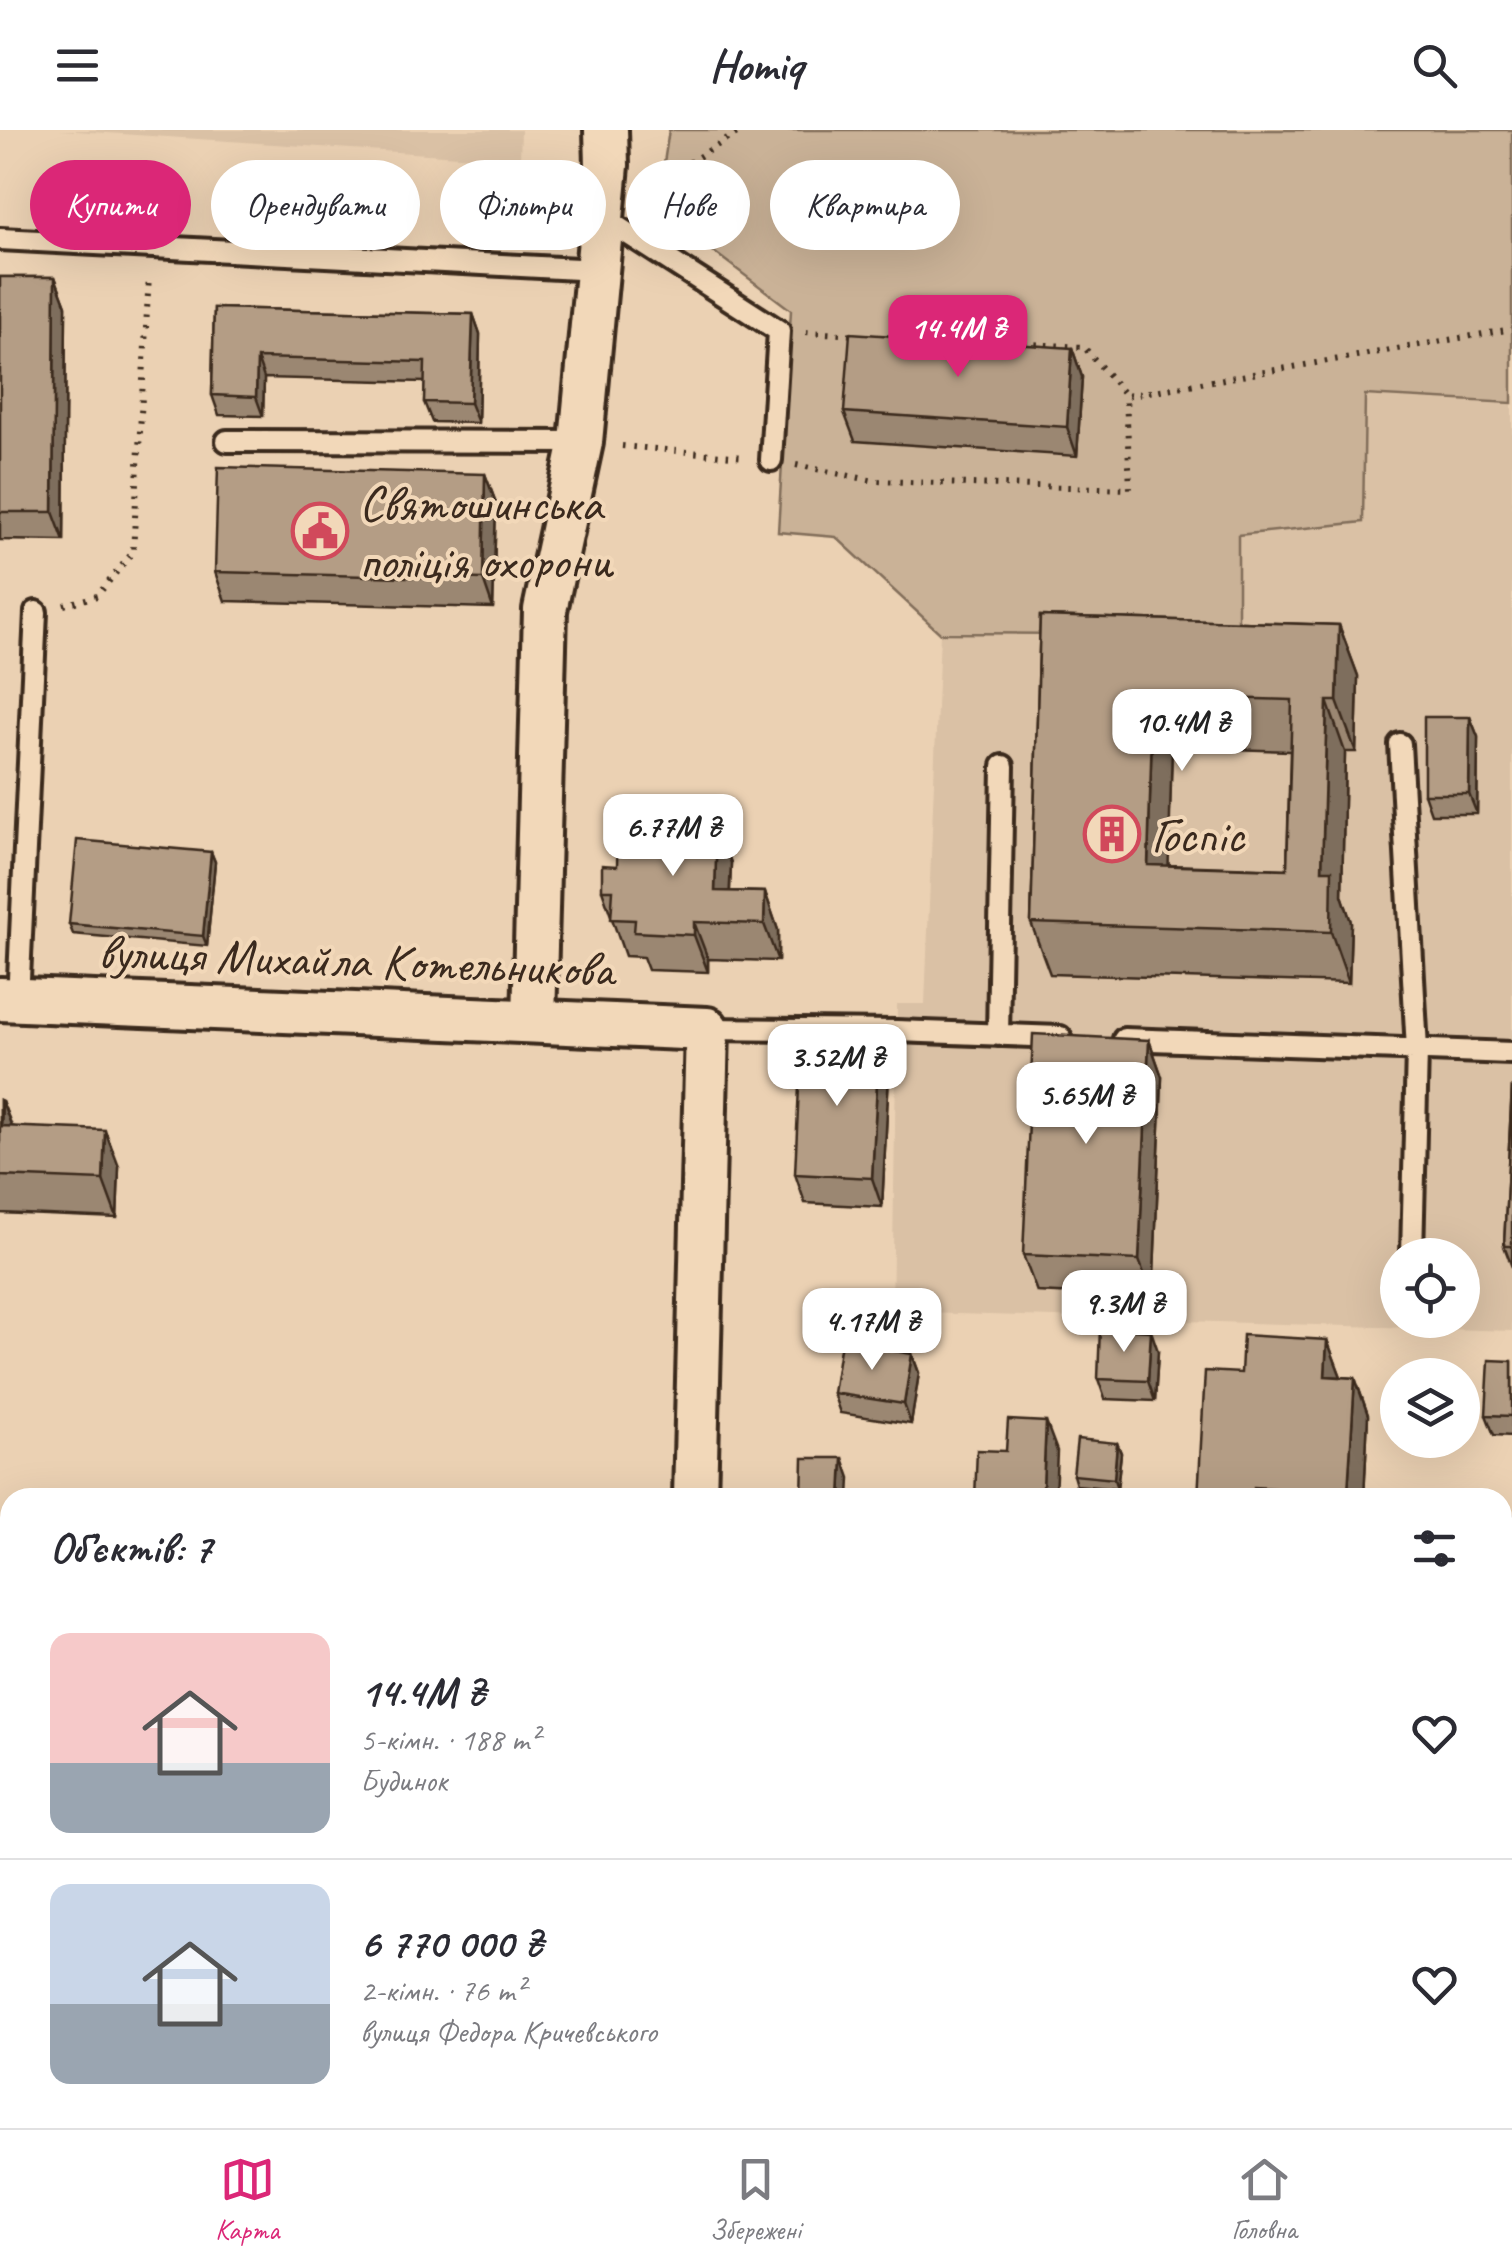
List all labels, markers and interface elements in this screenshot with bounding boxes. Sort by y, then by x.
text: Homiq [709,37,803,94]
icon: menu [50,38,105,93]
icon: search [1407,38,1462,93]
chip: Купити [30,160,191,250]
chip: Орендувати [211,160,420,250]
chip: Фільтри [440,160,606,250]
chip: Нове [626,160,750,250]
chip: Квартира [770,160,960,250]
pin: 14.4M ₴ [866,295,1050,380]
text: 14.4M ₴ [910,307,1006,348]
place label: Святошинська поліція охорони [359,472,614,593]
public building icon: Святошинська поліція охорони [290,501,350,561]
pin: 10.4M ₴ [1090,689,1274,774]
text: 10.4M ₴ [1134,701,1230,742]
pin: 6.77M ₴ [581,794,765,879]
building icon: Госпіс [1082,804,1142,864]
place label: Госпіс [1151,804,1246,867]
text: 6.77M ₴ [625,806,721,847]
street label: вулиця Михайла Котельникова [97,920,619,1001]
pin: 3.52M ₴ [745,1024,929,1109]
text: 3.52M ₴ [790,1036,884,1077]
pin: 5.65M ₴ [994,1062,1178,1147]
text: 5.65M ₴ [1039,1074,1133,1115]
map controls [1380,1238,1480,1458]
button: locate [1380,1238,1480,1338]
pin: 9.3M ₴ [1043,1270,1205,1355]
text: 9.3M ₴ [1084,1282,1164,1323]
pin: 4.17M ₴ [780,1288,964,1373]
text: 4.17M ₴ [824,1300,920,1341]
button: layers [1380,1358,1480,1458]
icon: filters [1407,1521,1462,1576]
text: Об’єктів: 7 [50,1522,212,1575]
text: 14.4M ₴ [360,1666,485,1719]
icon: home [130,1673,250,1793]
icon: heart [1407,1706,1462,1761]
text: 5-кімн. · 188 m² [360,1719,539,1760]
text: Будинок [360,1760,448,1801]
text: 6 770 000 ₴ [360,1917,543,1970]
icon: home [130,1924,250,2044]
icon: heart [1407,1957,1462,2012]
text: 2-кімн. · 76 m² [360,1970,525,2011]
text: вулиця Федора Кричевського [360,2011,657,2052]
tab: Карта [215,2152,279,2247]
tab: Збережені [710,2152,801,2247]
tab: Головна [1231,2152,1297,2247]

